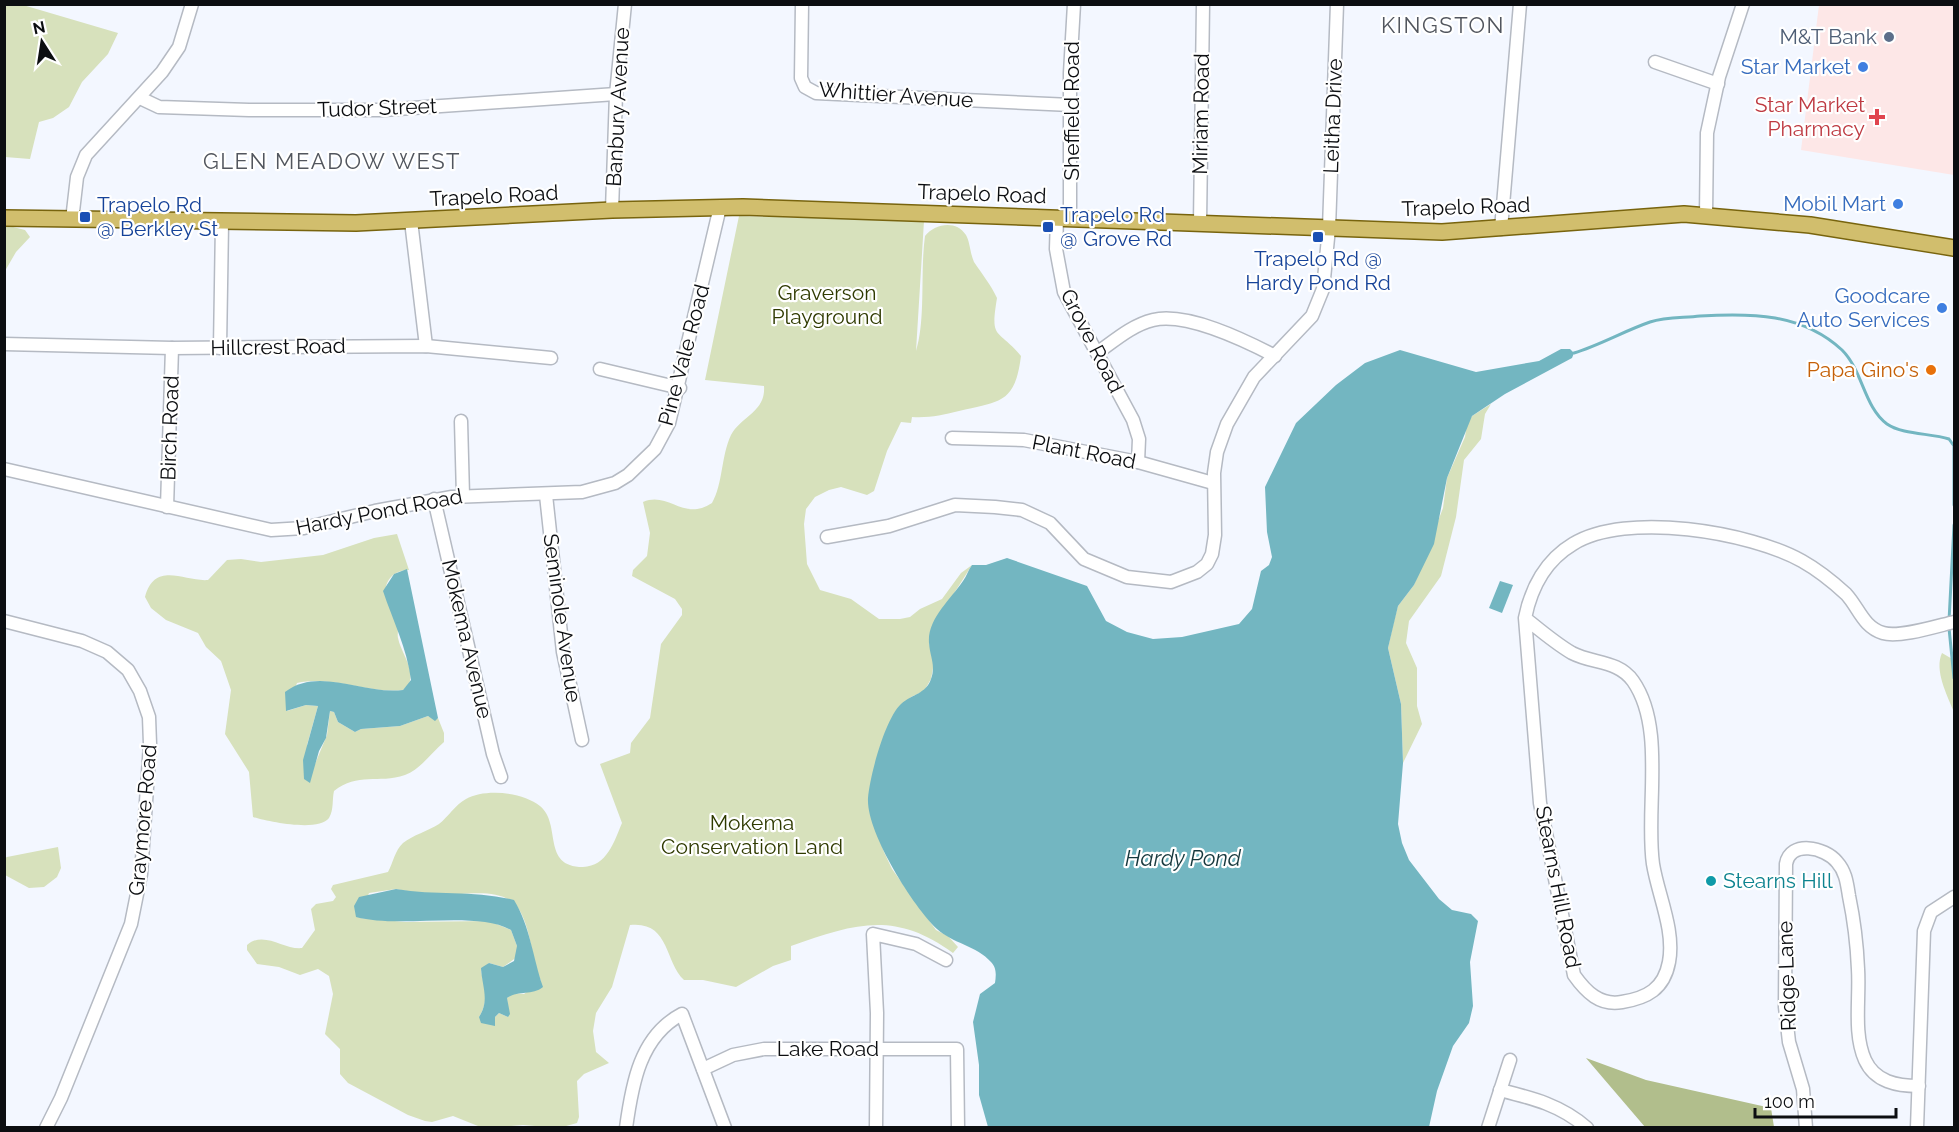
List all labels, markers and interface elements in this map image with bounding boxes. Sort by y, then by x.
north arrow [12,12,72,72]
district label: KINGSTON [1381,12,1505,38]
text: N [31,17,47,38]
place label: M&T Bank [1779,24,1877,49]
street label: Banbury Avenue [601,27,634,187]
marker: M&T Bank [1882,30,1896,44]
street label: Sheffield Road [1059,41,1084,181]
street label: Miriam Road [1187,53,1214,175]
place label: Star Market [1741,54,1851,79]
street label: Leitha Drive [1318,58,1347,174]
marker: Star Market [1856,60,1870,74]
street label: Whittier Avenue [818,77,974,112]
place label: Star Market Pharmacy [1755,92,1865,141]
street label: Tudor Street [317,93,437,122]
marker: Star Market Pharmacy [1870,110,1884,124]
district label: GLEN MEADOW WEST [203,148,461,174]
street label: Trapelo Road [917,179,1047,208]
street label: Trapelo Road [429,180,559,211]
place label: Mobil Mart [1783,191,1886,216]
place label: Trapelo Rd @ Berkley St [97,192,218,241]
street label: Trapelo Road [1401,192,1531,221]
marker: Mobil Mart [1891,197,1905,211]
place label: Trapelo Rd @ Grove Rd [1060,202,1172,251]
marker: Trapelo Rd @ Berkley St [78,210,92,224]
marker: Trapelo Rd @ Grove Rd [1041,220,1055,234]
marker: Trapelo Rd @ Hardy Pond Rd [1311,230,1325,244]
place label: Trapelo Rd @ Hardy Pond Rd [1245,246,1391,295]
park label: Graverson Playground [771,280,883,329]
street label: Pine Vale Road [653,281,714,428]
place label: Goodcare Auto Services [1797,283,1930,332]
street label: Grove Road [1056,285,1129,397]
marker: Goodcare Auto Services [1935,301,1949,315]
street label: Hillcrest Road [210,333,346,360]
place label: Papa Gino's [1807,357,1919,382]
marker: Papa Gino's [1924,363,1938,377]
street label: Birch Road [155,375,184,481]
street label: Plant Road [1030,429,1138,474]
street label: Hardy Pond Road [293,483,464,540]
street label: Seminole Avenue [538,532,587,704]
street label: Mokema Avenue [437,557,498,721]
street label: Graymore Road [123,743,162,897]
street label: Stearns Hill Road [1530,804,1586,970]
park label: Mokema Conservation Land [661,810,843,859]
water label: Hardy Pond [1125,845,1242,871]
place label: Stearns Hill [1723,868,1833,893]
marker: Stearns Hill [1704,874,1718,888]
street label: Ridge Lane [1772,921,1801,1032]
street label: Lake Road [777,1036,879,1061]
scale bar [1755,1081,1896,1119]
text: 100 m [1764,1091,1815,1112]

